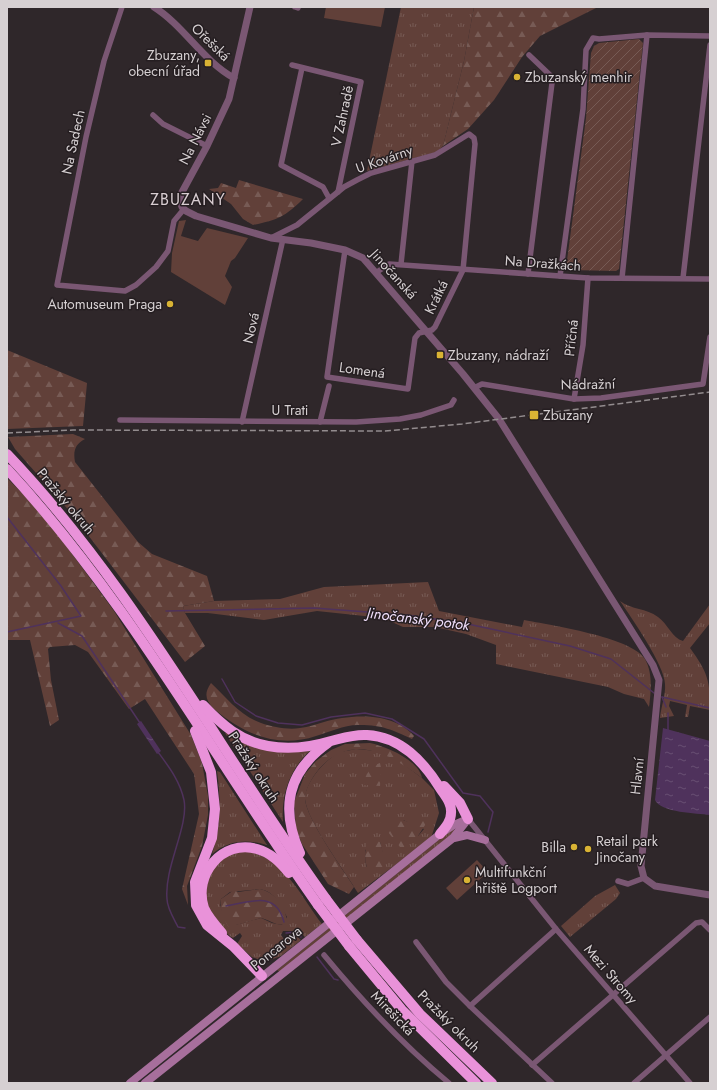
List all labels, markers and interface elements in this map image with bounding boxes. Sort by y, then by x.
street label: Ořešská [187,18,235,66]
place label: Zbuzany, obecní úřad [128,45,200,81]
marker: Zbuzany, obecní úřad [203,58,213,68]
place label: Zbuzanský menhir [525,67,632,87]
marker: Zbuzanský menhir [512,72,522,82]
street label: V Zahradě [326,84,358,148]
street label: Na Sadech [56,108,90,176]
street label: Na Návsi [174,110,216,168]
street label: U Kovárny [353,140,416,178]
district label: ZBUZANY [150,188,226,211]
street label: Jinočanská [365,243,422,303]
street label: Na Dražkách [504,250,582,276]
street label: Krátká [419,277,453,317]
place label: Automuseum Praga [47,294,162,314]
marker: Automuseum Praga [165,299,175,309]
street label: Nová [238,311,264,345]
street label: Příčná [559,319,583,357]
place label: Zbuzany, nádraží [448,345,550,365]
marker: Zbuzany, nádraží [435,350,445,360]
street label: Lomená [338,357,386,383]
street label: Nádražní [561,374,617,394]
street label: U Trati [272,400,308,420]
place label: Zbuzany [543,405,593,425]
marker: Zbuzany [528,409,540,421]
street label: Pražský okruh [32,464,100,538]
water label: Jinočanský potok [362,601,471,636]
street label: Pražský okruh [224,728,284,806]
street label: Hlavní [625,755,649,795]
place label: Retail park Jinočany [594,831,659,867]
place label: Billa [541,837,566,857]
marker: Billa [569,842,579,852]
marker: Retail park Jinočany [583,844,593,854]
place label: Multifunkční hřiště Logport [475,862,558,898]
marker: Multifunkční hřiště Logport [462,875,472,885]
street label: Poncarova [246,921,306,975]
street label: Mezi Stromy [580,940,643,1009]
street label: Pražský okruh [413,985,485,1057]
street label: Mirešická [366,986,420,1040]

